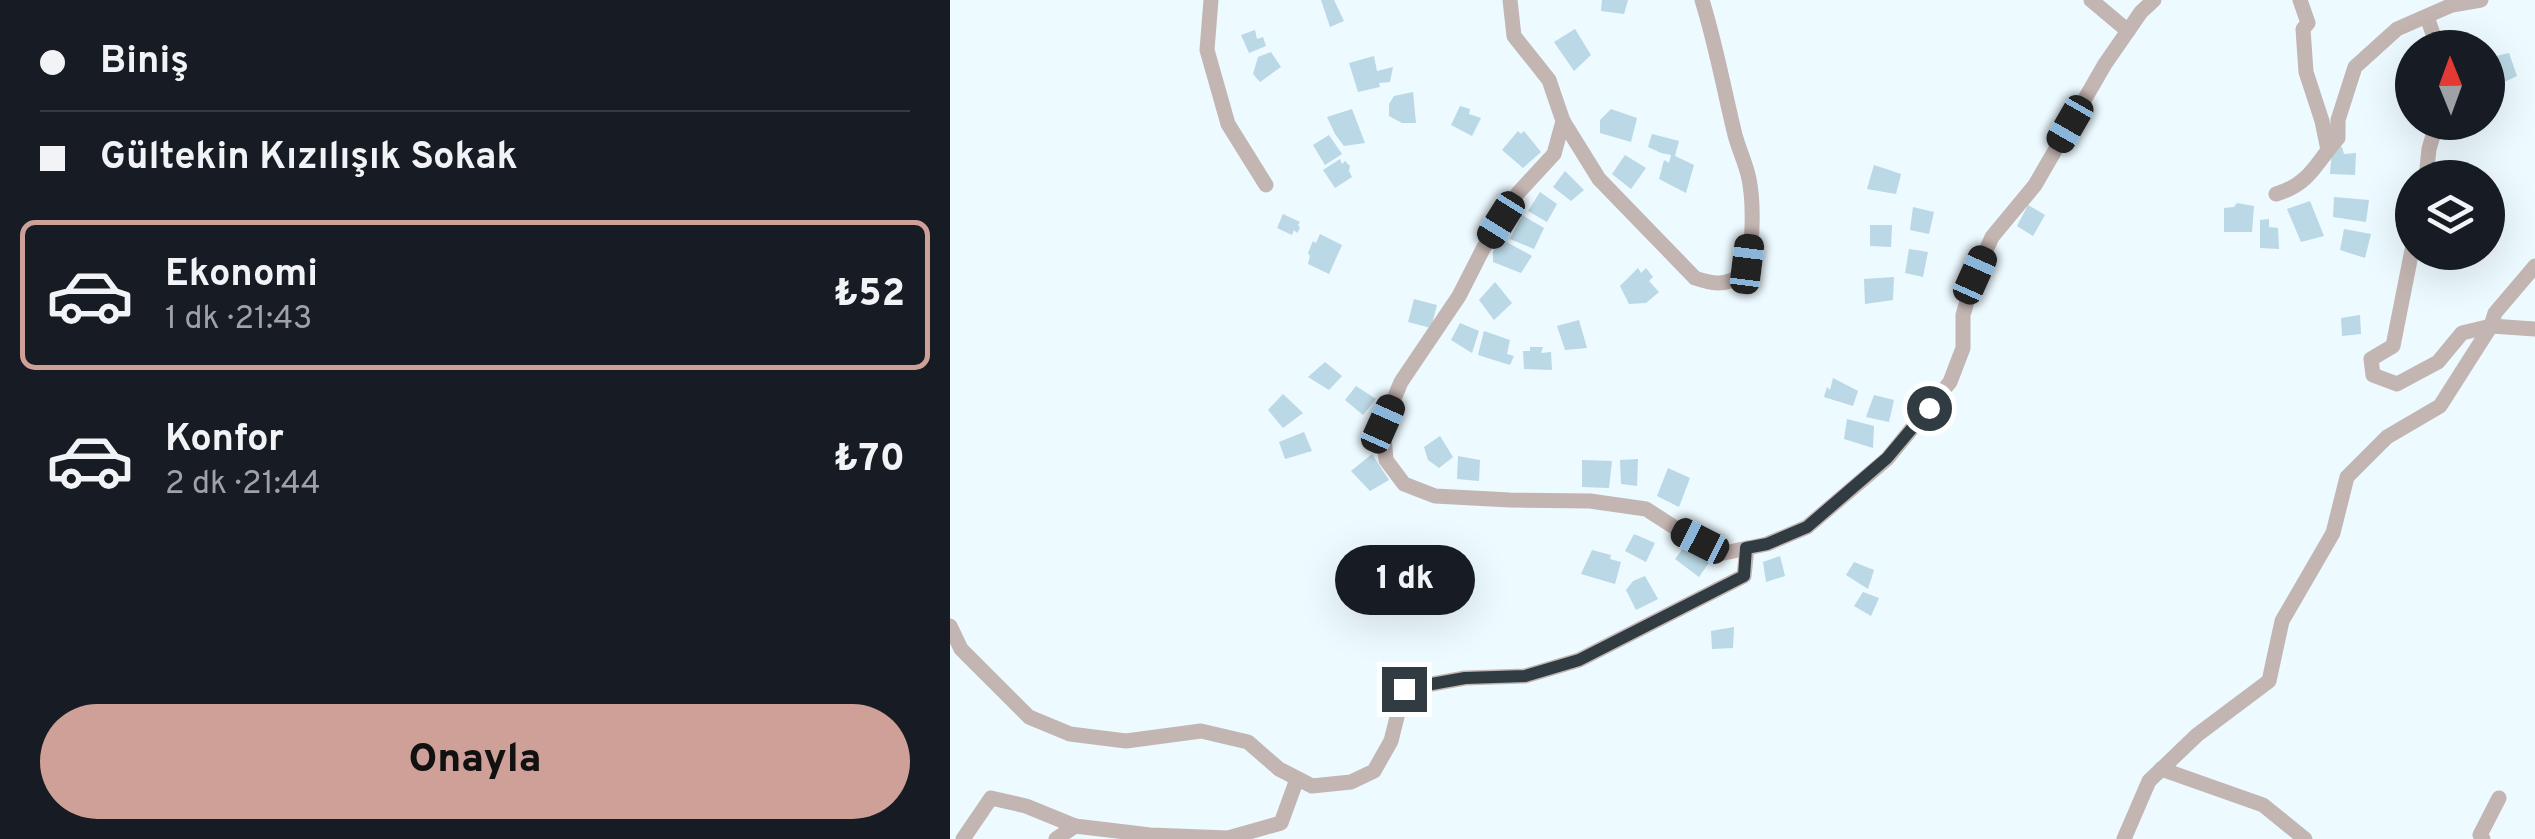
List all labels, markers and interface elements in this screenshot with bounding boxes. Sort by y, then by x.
north arrow [2395,30,2505,140]
map controls [2395,30,2505,270]
text: Biniş [100,38,189,87]
car [2042,91,2098,157]
text: Gültekin Kızılışık Sokak [100,134,518,183]
button: layers [2395,160,2505,270]
car [1472,187,1530,253]
car [1728,232,1766,296]
car [1949,241,2001,309]
icon: car [45,250,135,340]
text: Ekonomi [165,251,318,300]
text: ₺52 [833,271,905,320]
text: 1 dk · 21:43 [165,300,312,340]
route start [1907,386,1952,431]
car [1357,390,1409,458]
icon: car [45,415,135,505]
text: Konfor [165,416,284,465]
text: ₺70 [834,436,905,485]
text: 2 dk · 21:44 [165,465,321,505]
car [1666,514,1734,568]
callout: 1 dk [1334,544,1474,614]
text: 1 dk [1376,560,1434,600]
route end [1382,667,1427,712]
button: Onayla [40,704,910,819]

